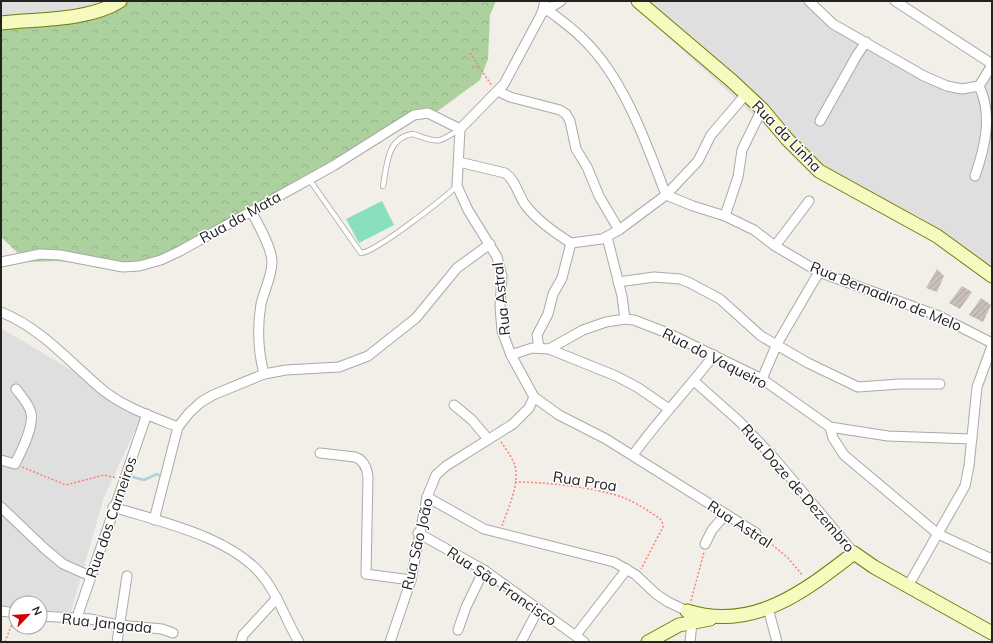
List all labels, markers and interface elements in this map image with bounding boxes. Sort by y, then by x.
street label: Rua da Linha [748,96,826,176]
street label: Rua da Mata [196,187,284,247]
street label: Rua Bernadino de Melo [808,257,964,335]
street label: Rua Astral [488,261,514,337]
street label: Rua do Vaqueiro [659,323,771,393]
street label: Rua Doze de Dezembro [737,420,859,556]
street label: Rua dos Carneiros [81,454,141,580]
street label: Rua Proa [552,467,618,495]
street label: Rua São João [397,496,437,592]
street label: Rua Astral [704,496,776,552]
street label: Rua São Francisco [443,542,561,630]
north arrow [8,595,48,635]
text: N [29,604,45,617]
street label: Rua Jangada [61,609,153,637]

